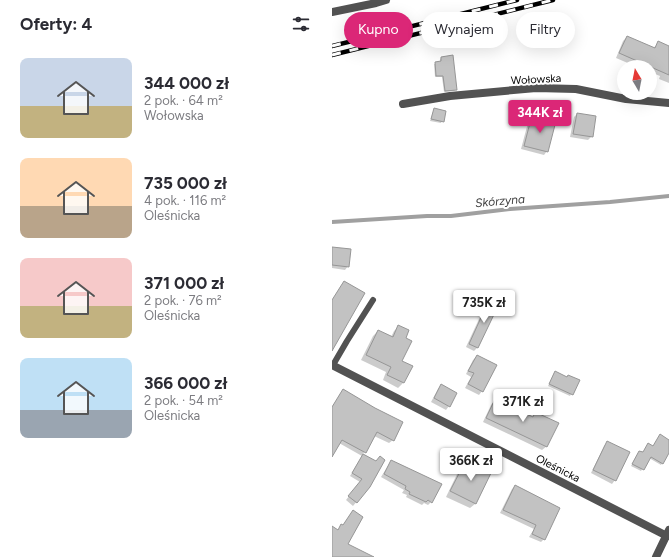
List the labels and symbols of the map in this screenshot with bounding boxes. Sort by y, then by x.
north arrow [617,60,657,100]
street label: Wołowska [511,72,562,87]
pin: 344K zł [503,100,577,134]
water label: Skórzyna [474,192,526,210]
pin: 735K zł [447,290,521,324]
pin: 371K zł [486,389,560,423]
pin: 366K zł [434,448,508,482]
street label: Oleśnicka [534,452,582,485]

